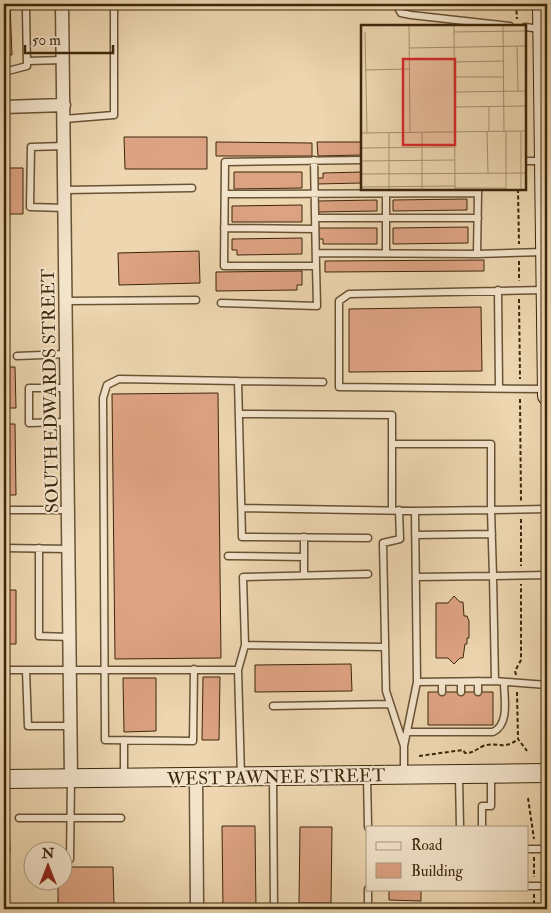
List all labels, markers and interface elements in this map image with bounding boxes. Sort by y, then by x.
scale bar [25,22,112,54]
inset map [361,25,526,190]
text: 50 m [32,31,61,50]
street label: SOUTH EDWARDS STREET [37,268,64,513]
street label: WEST PAWNEE STREET [166,764,386,791]
legend [366,826,528,890]
text: Road [411,836,443,855]
north arrow [22,840,72,890]
text: N [41,845,55,862]
text: Building [411,862,463,881]

